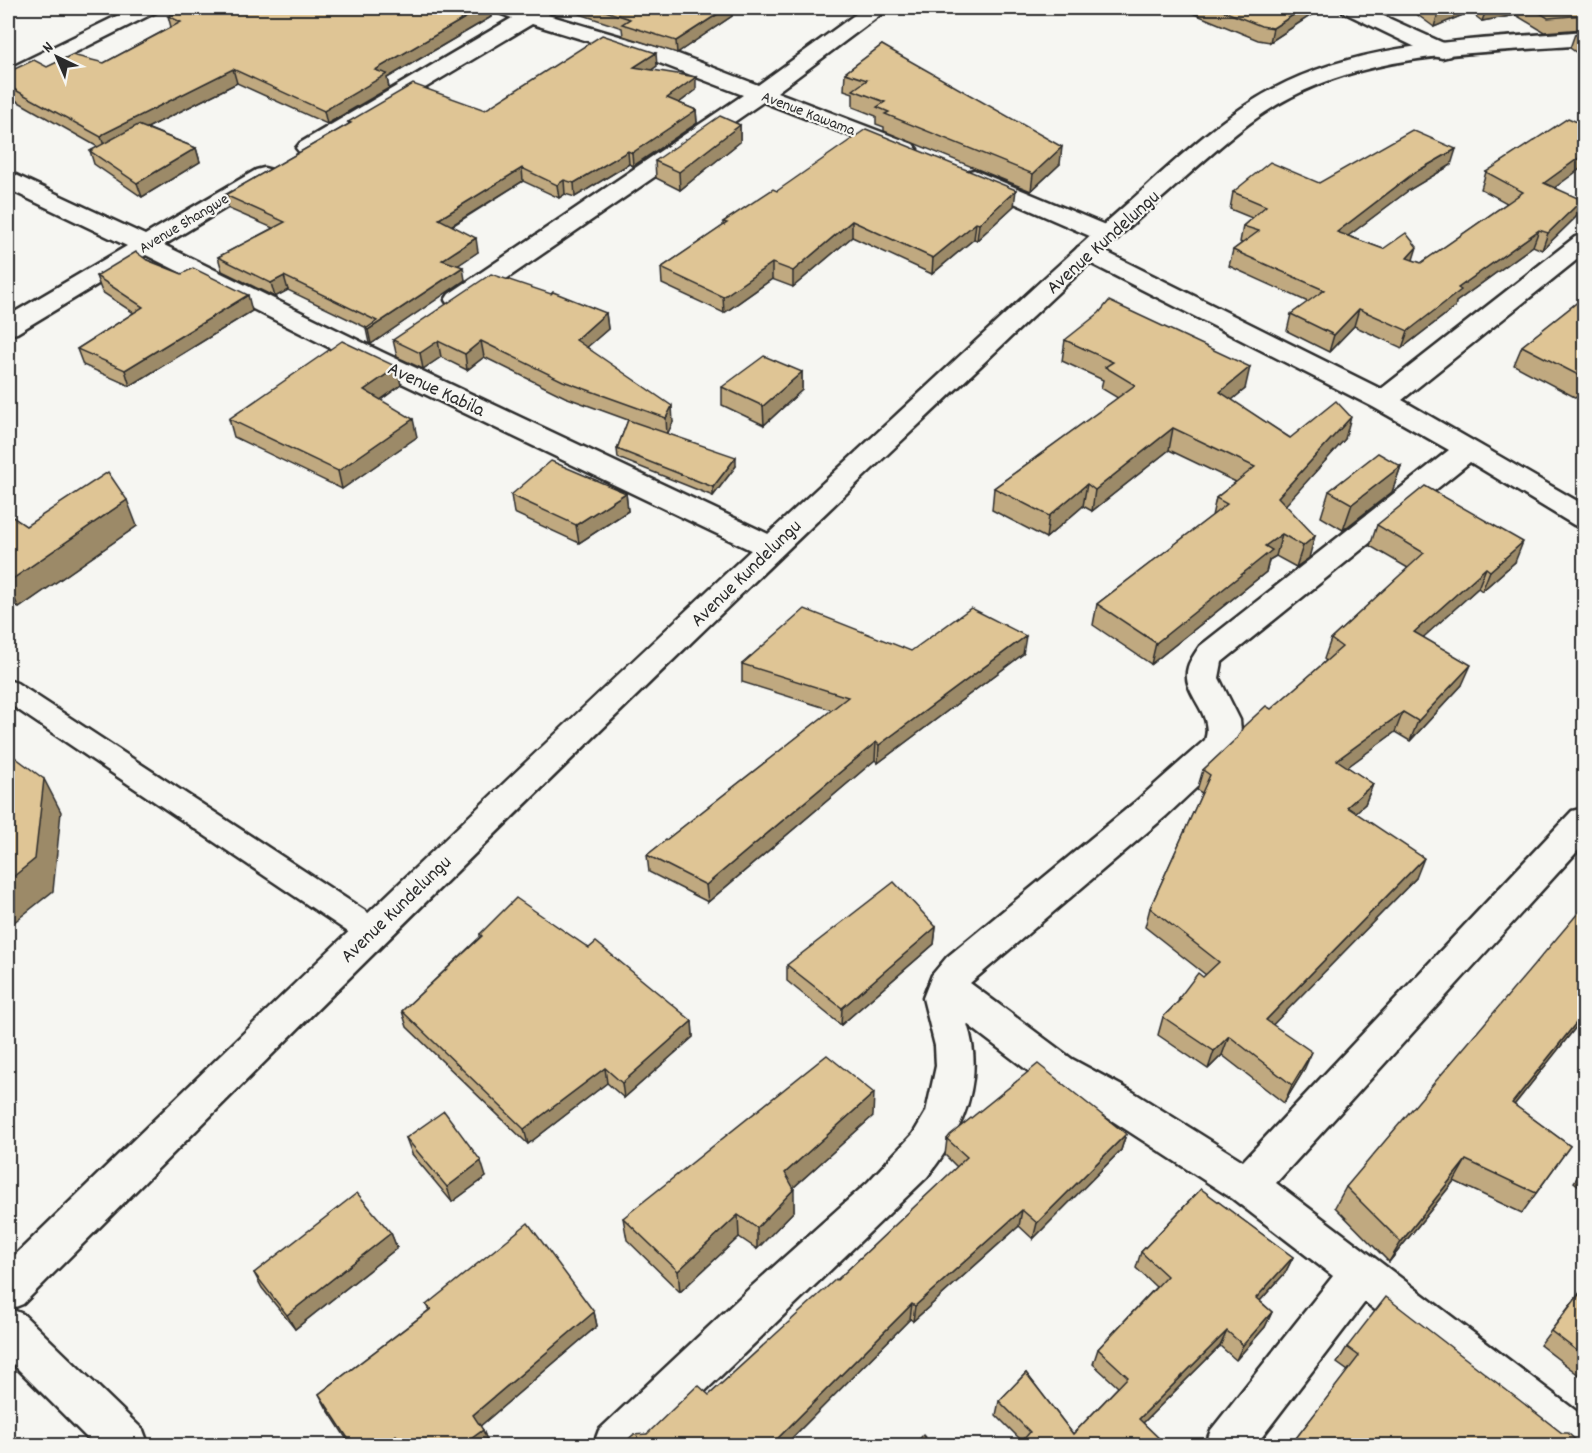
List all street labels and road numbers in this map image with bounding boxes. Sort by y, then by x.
street label: Avenue Kawama [758,86,859,143]
street label: Avenue Kundelungu [1041,184,1167,302]
street label: Avenue Shangwe [135,188,234,260]
street label: Avenue Kabila [383,356,490,426]
street label: Avenue Kundelungu [685,514,809,634]
street label: Avenue Kundelungu [335,850,459,970]

